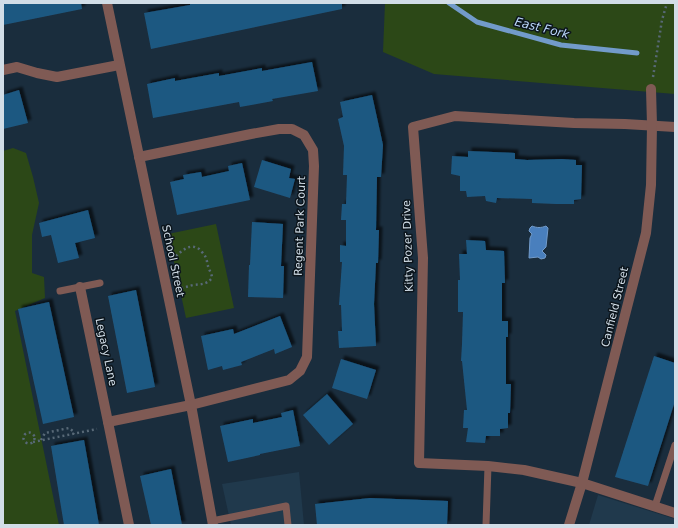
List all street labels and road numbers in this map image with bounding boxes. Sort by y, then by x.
street label: Regent Park Court [292,175,308,276]
street label: Kitty Pozer Drive [400,200,416,292]
street label: School Street [159,224,187,299]
street label: Canfield Street [599,265,631,348]
street label: Legacy Lane [92,317,120,387]

